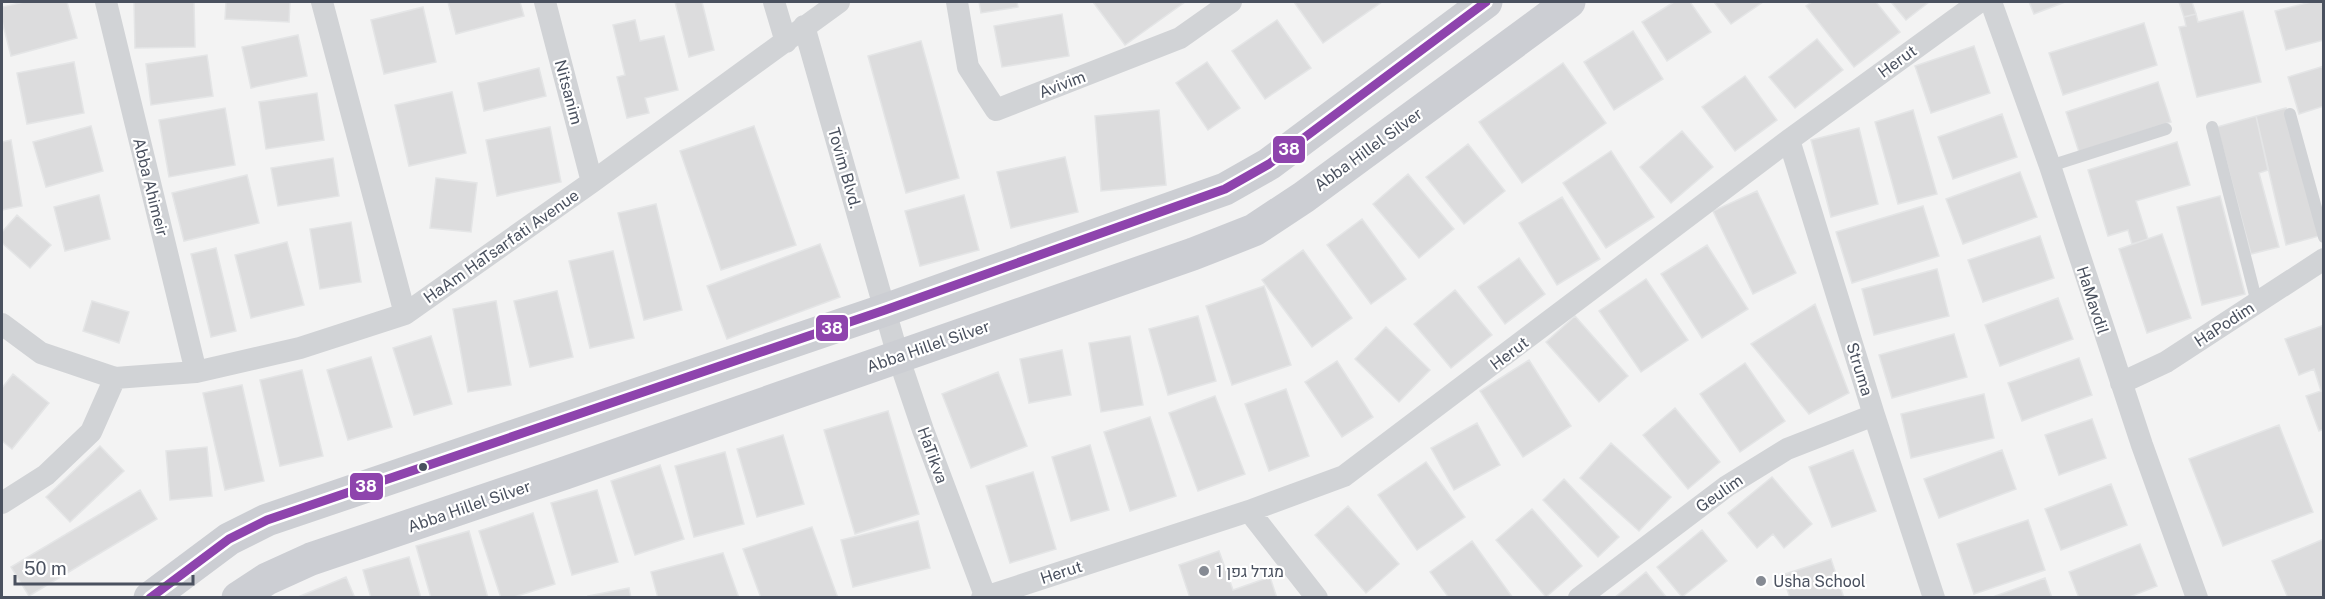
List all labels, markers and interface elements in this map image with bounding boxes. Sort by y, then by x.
street label: Herut [1874,41,1920,82]
street label: Nitsanim [551,58,586,127]
street label: Avivim [1036,67,1088,102]
street label: Abba Hillel Silver [1311,104,1426,195]
street label: Tovim Blvd. [824,125,865,211]
line badge: 38 [1272,135,1306,164]
street label: Abba Ahimeir [129,136,172,238]
text: 38 [1278,140,1300,159]
street label: HaAm HaTsarfati Avenue [420,186,583,307]
street label: HaMavdil [2073,264,2112,337]
street label: HaPodim [2191,298,2258,351]
line badge: 38 [815,314,849,342]
street label: Abba Hillel Silver [864,317,992,376]
text: 38 [821,319,843,338]
street label: Herut [1486,333,1532,374]
street label: Struma [1842,340,1877,398]
street label: HaTikva [914,424,952,486]
unlabelled marker [417,461,429,473]
street label: Geulim [1692,470,1746,516]
line badge: 38 [349,472,384,501]
text: 38 [355,477,377,496]
street label: Abba Hillel Silver [405,477,533,536]
scale bar [15,548,194,586]
street label: Herut [1038,557,1085,588]
text: 50 m [24,558,67,579]
place label: מגדל גפן 1 [1216,562,1284,581]
marker: מגדל גפן 1 [1197,564,1211,578]
place label: Usha School [1773,572,1866,591]
marker: Usha School [1754,574,1768,588]

